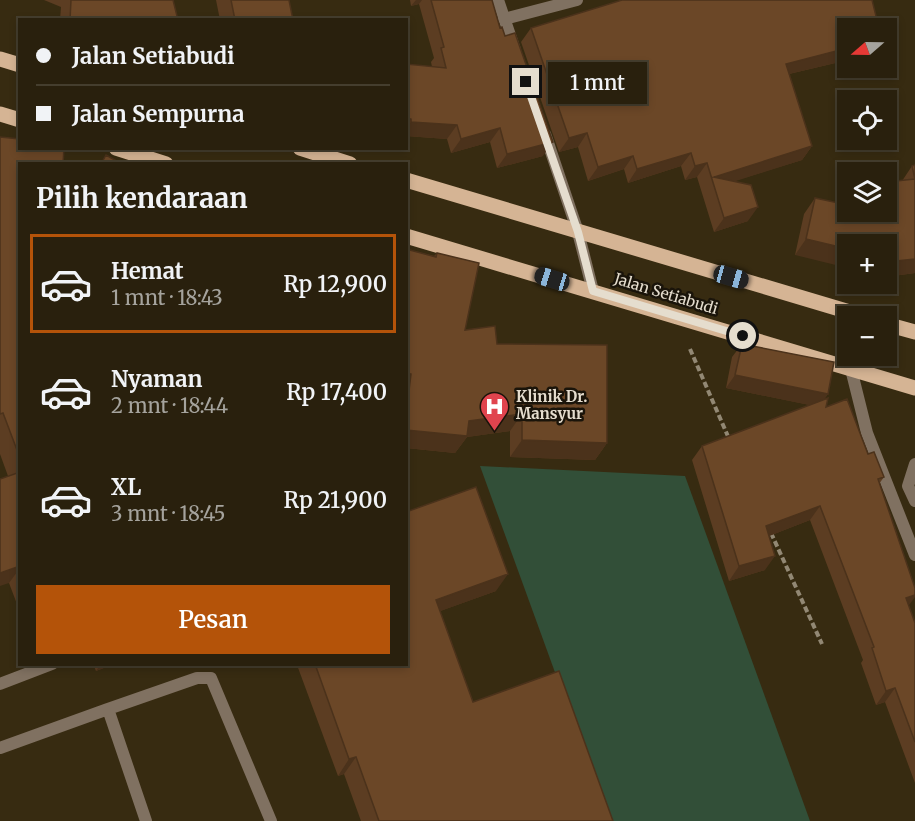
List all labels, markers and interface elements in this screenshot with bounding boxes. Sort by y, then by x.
north arrow [837,18,897,78]
map controls [837,18,897,366]
text: Jalan Setiabudi [72,42,235,70]
callout: 1 mnt [547,61,646,103]
route end [512,68,539,95]
text: 1 mnt [570,70,625,95]
button: locate [837,90,897,150]
text: Jalan Sempurna [72,100,245,128]
button: layers [837,162,897,222]
text: Pilih kendaraan [36,181,248,215]
button: + [837,234,897,294]
icon: car [39,257,93,311]
text: Hemat [111,257,184,285]
car [711,263,751,291]
car [532,265,572,293]
street label: Jalan Setiabudi [611,268,720,318]
text: Rp 12,900 [283,270,387,298]
text: 1 mnt · 18:43 [111,285,223,310]
button: − [837,306,897,366]
route start [729,322,756,349]
icon: car [39,365,93,419]
text: Nyaman [111,365,202,393]
text: Rp 17,400 [286,378,387,406]
place label: Klinik Dr. Mansyur [516,387,587,423]
hospital icon: Klinik Dr. Mansyur [479,390,511,432]
text: 2 mnt · 18:44 [111,393,228,418]
icon: car [39,473,93,527]
text: XL [111,473,141,501]
text: Rp 21,900 [284,486,387,514]
text: 3 mnt · 18:45 [111,501,225,526]
button: Pesan [36,585,390,654]

